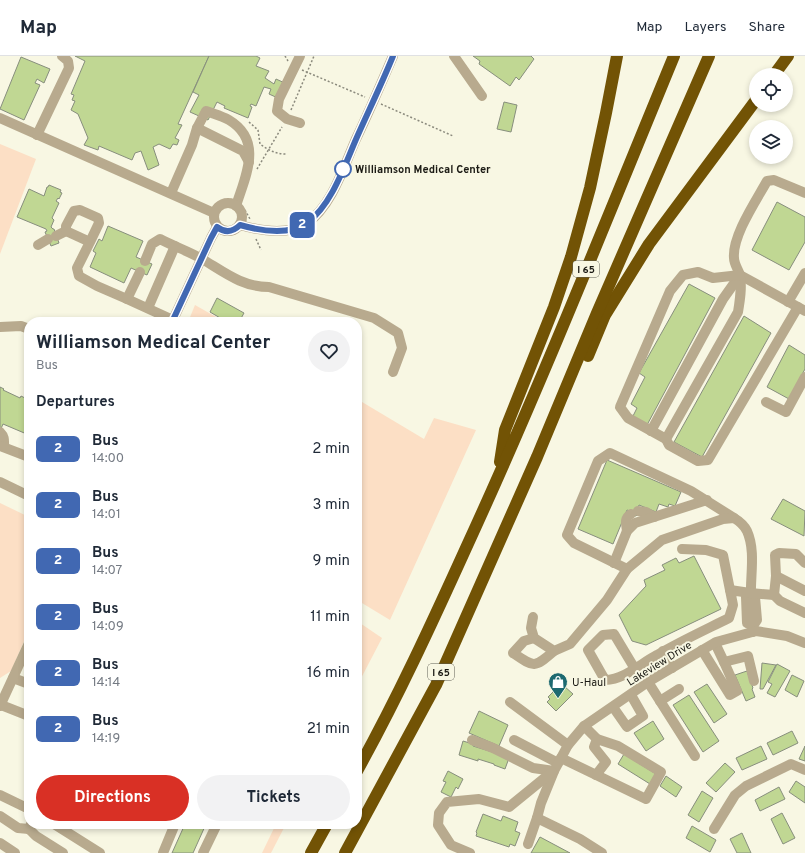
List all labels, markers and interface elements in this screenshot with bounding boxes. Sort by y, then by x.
text: Map [20,16,57,40]
text: Map [636,19,662,36]
text: Layers [684,19,726,36]
text: Share [748,19,785,36]
map controls [749,68,793,164]
button: locate [749,68,793,112]
button: layers [749,120,793,164]
marker: Williamson Medical Center [334,160,352,178]
place label: Williamson Medical Center [355,163,491,177]
line badge: 2 [289,212,315,238]
text: 2 [298,216,306,233]
road number: I 65 [573,261,599,277]
button: heart [308,330,350,372]
text: Williamson Medical Center [36,331,270,355]
text: Bus [36,358,58,374]
text: Departures [36,393,115,412]
text: Bus [92,432,119,451]
text: 2 [54,440,62,457]
text: 2 min [312,440,350,459]
text: 14:00 [92,451,124,467]
text: Bus [92,488,119,507]
text: 2 [54,496,62,513]
text: 3 min [312,496,350,515]
text: 14:01 [92,507,121,523]
text: Bus [92,544,119,563]
text: 2 [54,552,62,569]
text: 9 min [313,552,350,571]
text: 14:07 [92,563,122,579]
text: Bus [92,600,119,619]
text: 2 [54,608,62,625]
text: 11 min [310,608,350,627]
text: 14:09 [92,619,124,635]
street label: Lakeview Drive [624,638,695,689]
text: Bus [92,656,119,675]
text: 2 [54,664,62,681]
text: 16 min [307,664,350,683]
road number: I 65 [428,664,454,680]
shop icon: U-Haul [547,671,569,699]
text: 14:14 [92,675,120,691]
place label: U-Haul [572,676,606,690]
text: Bus [92,712,119,731]
text: 2 [54,720,62,737]
text: 21 min [307,720,350,739]
text: 14:19 [92,731,120,747]
button: Directions [36,775,189,821]
button: Tickets [197,775,350,821]

